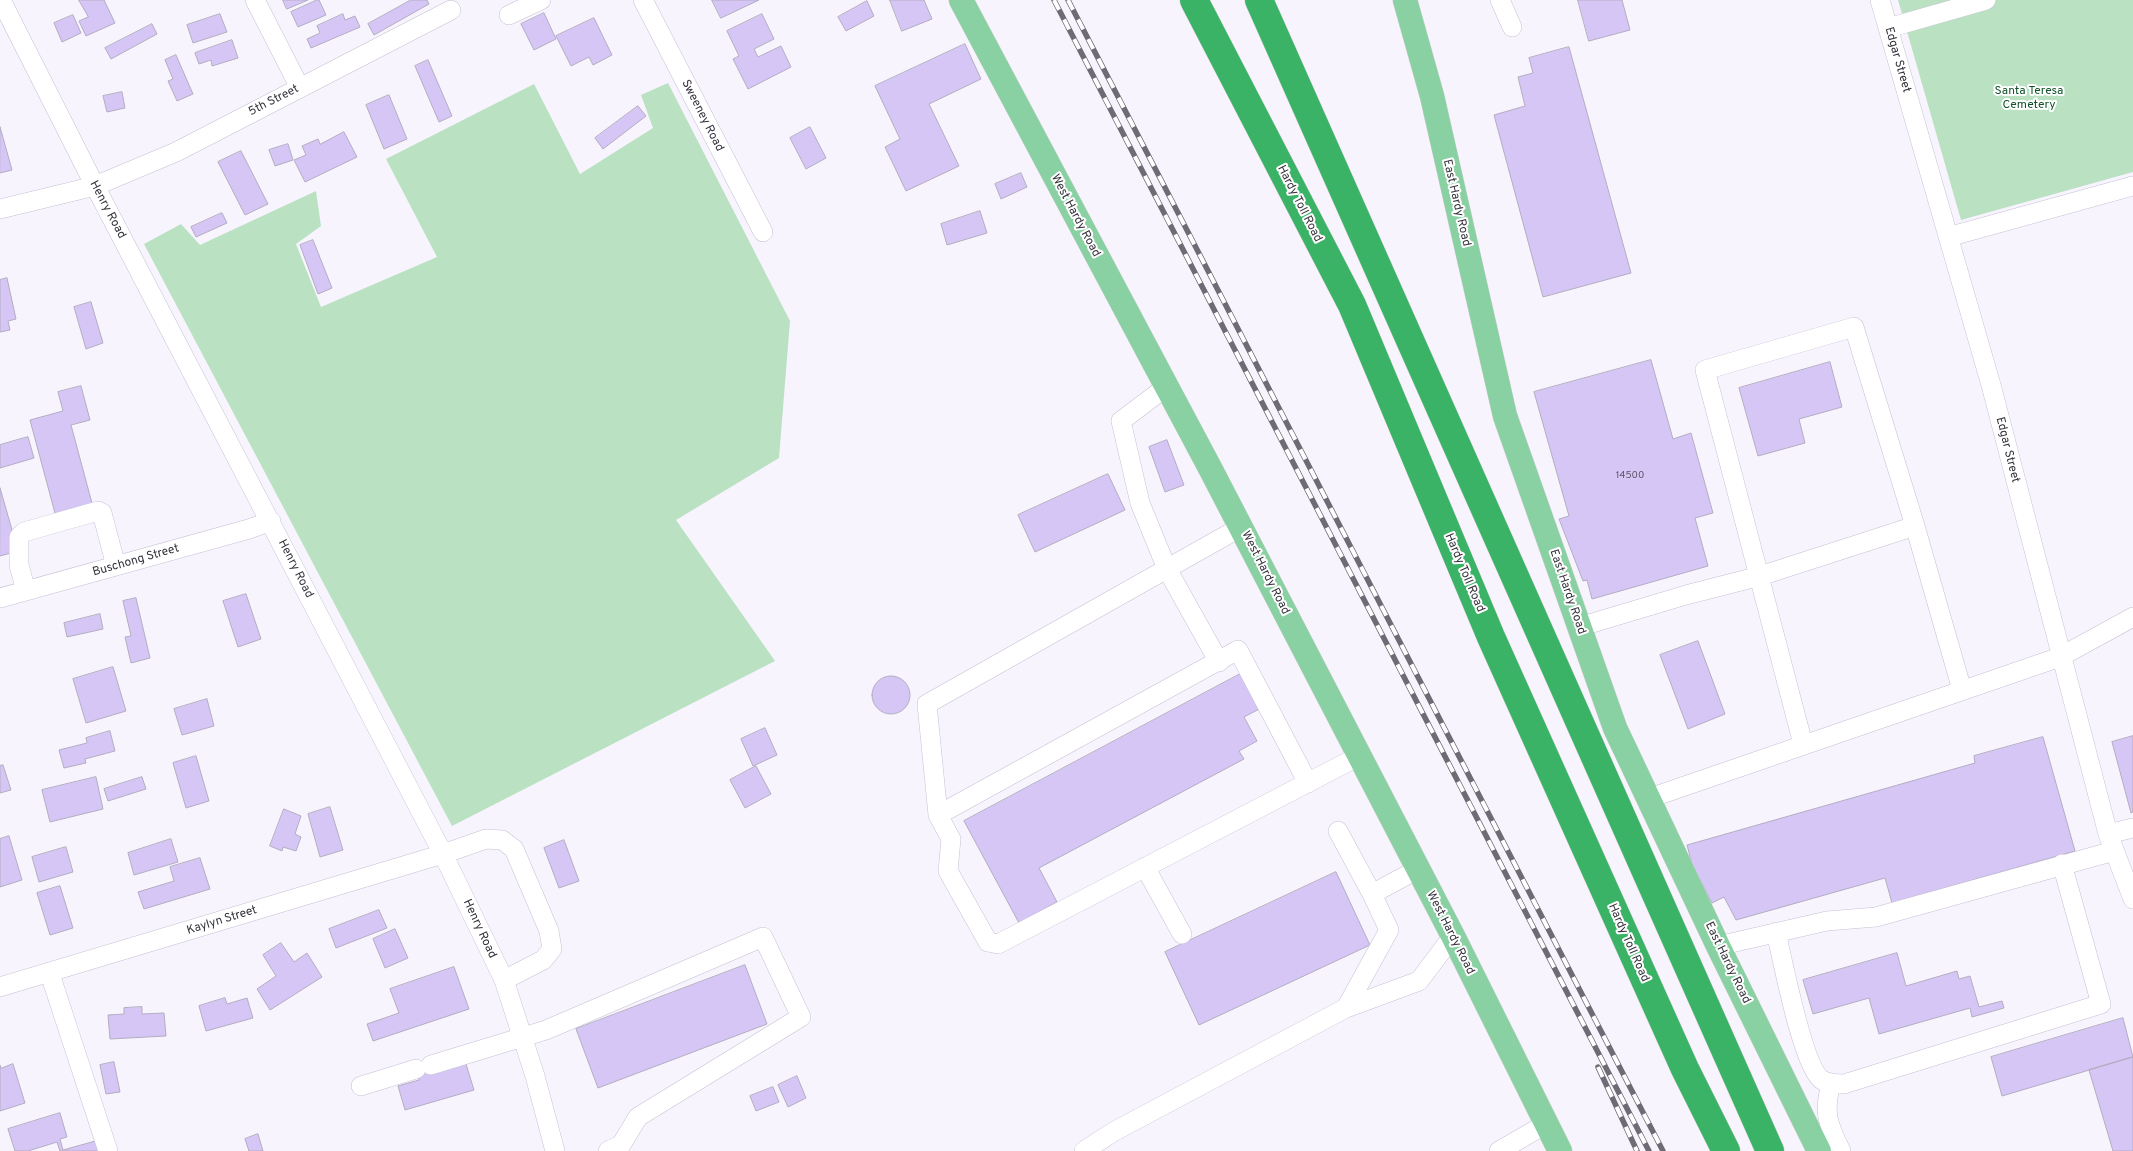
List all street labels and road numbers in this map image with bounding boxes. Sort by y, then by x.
street label: Edgar Street [1881,26,1913,94]
street label: Sweeney Road [678,78,726,154]
street label: 5th Street [247,82,301,120]
street label: East Hardy Road [1439,158,1473,248]
street label: Hardy Toll Road [1273,163,1325,245]
street label: West Hardy Road [1047,172,1103,260]
street label: Henry Road [86,179,128,241]
street label: Edgar Street [1992,416,2022,484]
street label: West Hardy Road [1238,529,1292,617]
street label: Hardy Toll Road [1441,531,1487,615]
street label: Henry Road [274,537,316,601]
street label: Buschong Street [91,542,181,580]
street label: East Hardy Road [1546,548,1588,636]
street label: West Hardy Road [1423,889,1477,977]
street label: Henry Road [459,897,499,961]
street label: Hardy Toll Road [1604,902,1652,984]
street label: Kaylyn Street [185,904,259,938]
street label: East Hardy Road [1701,920,1753,1006]

